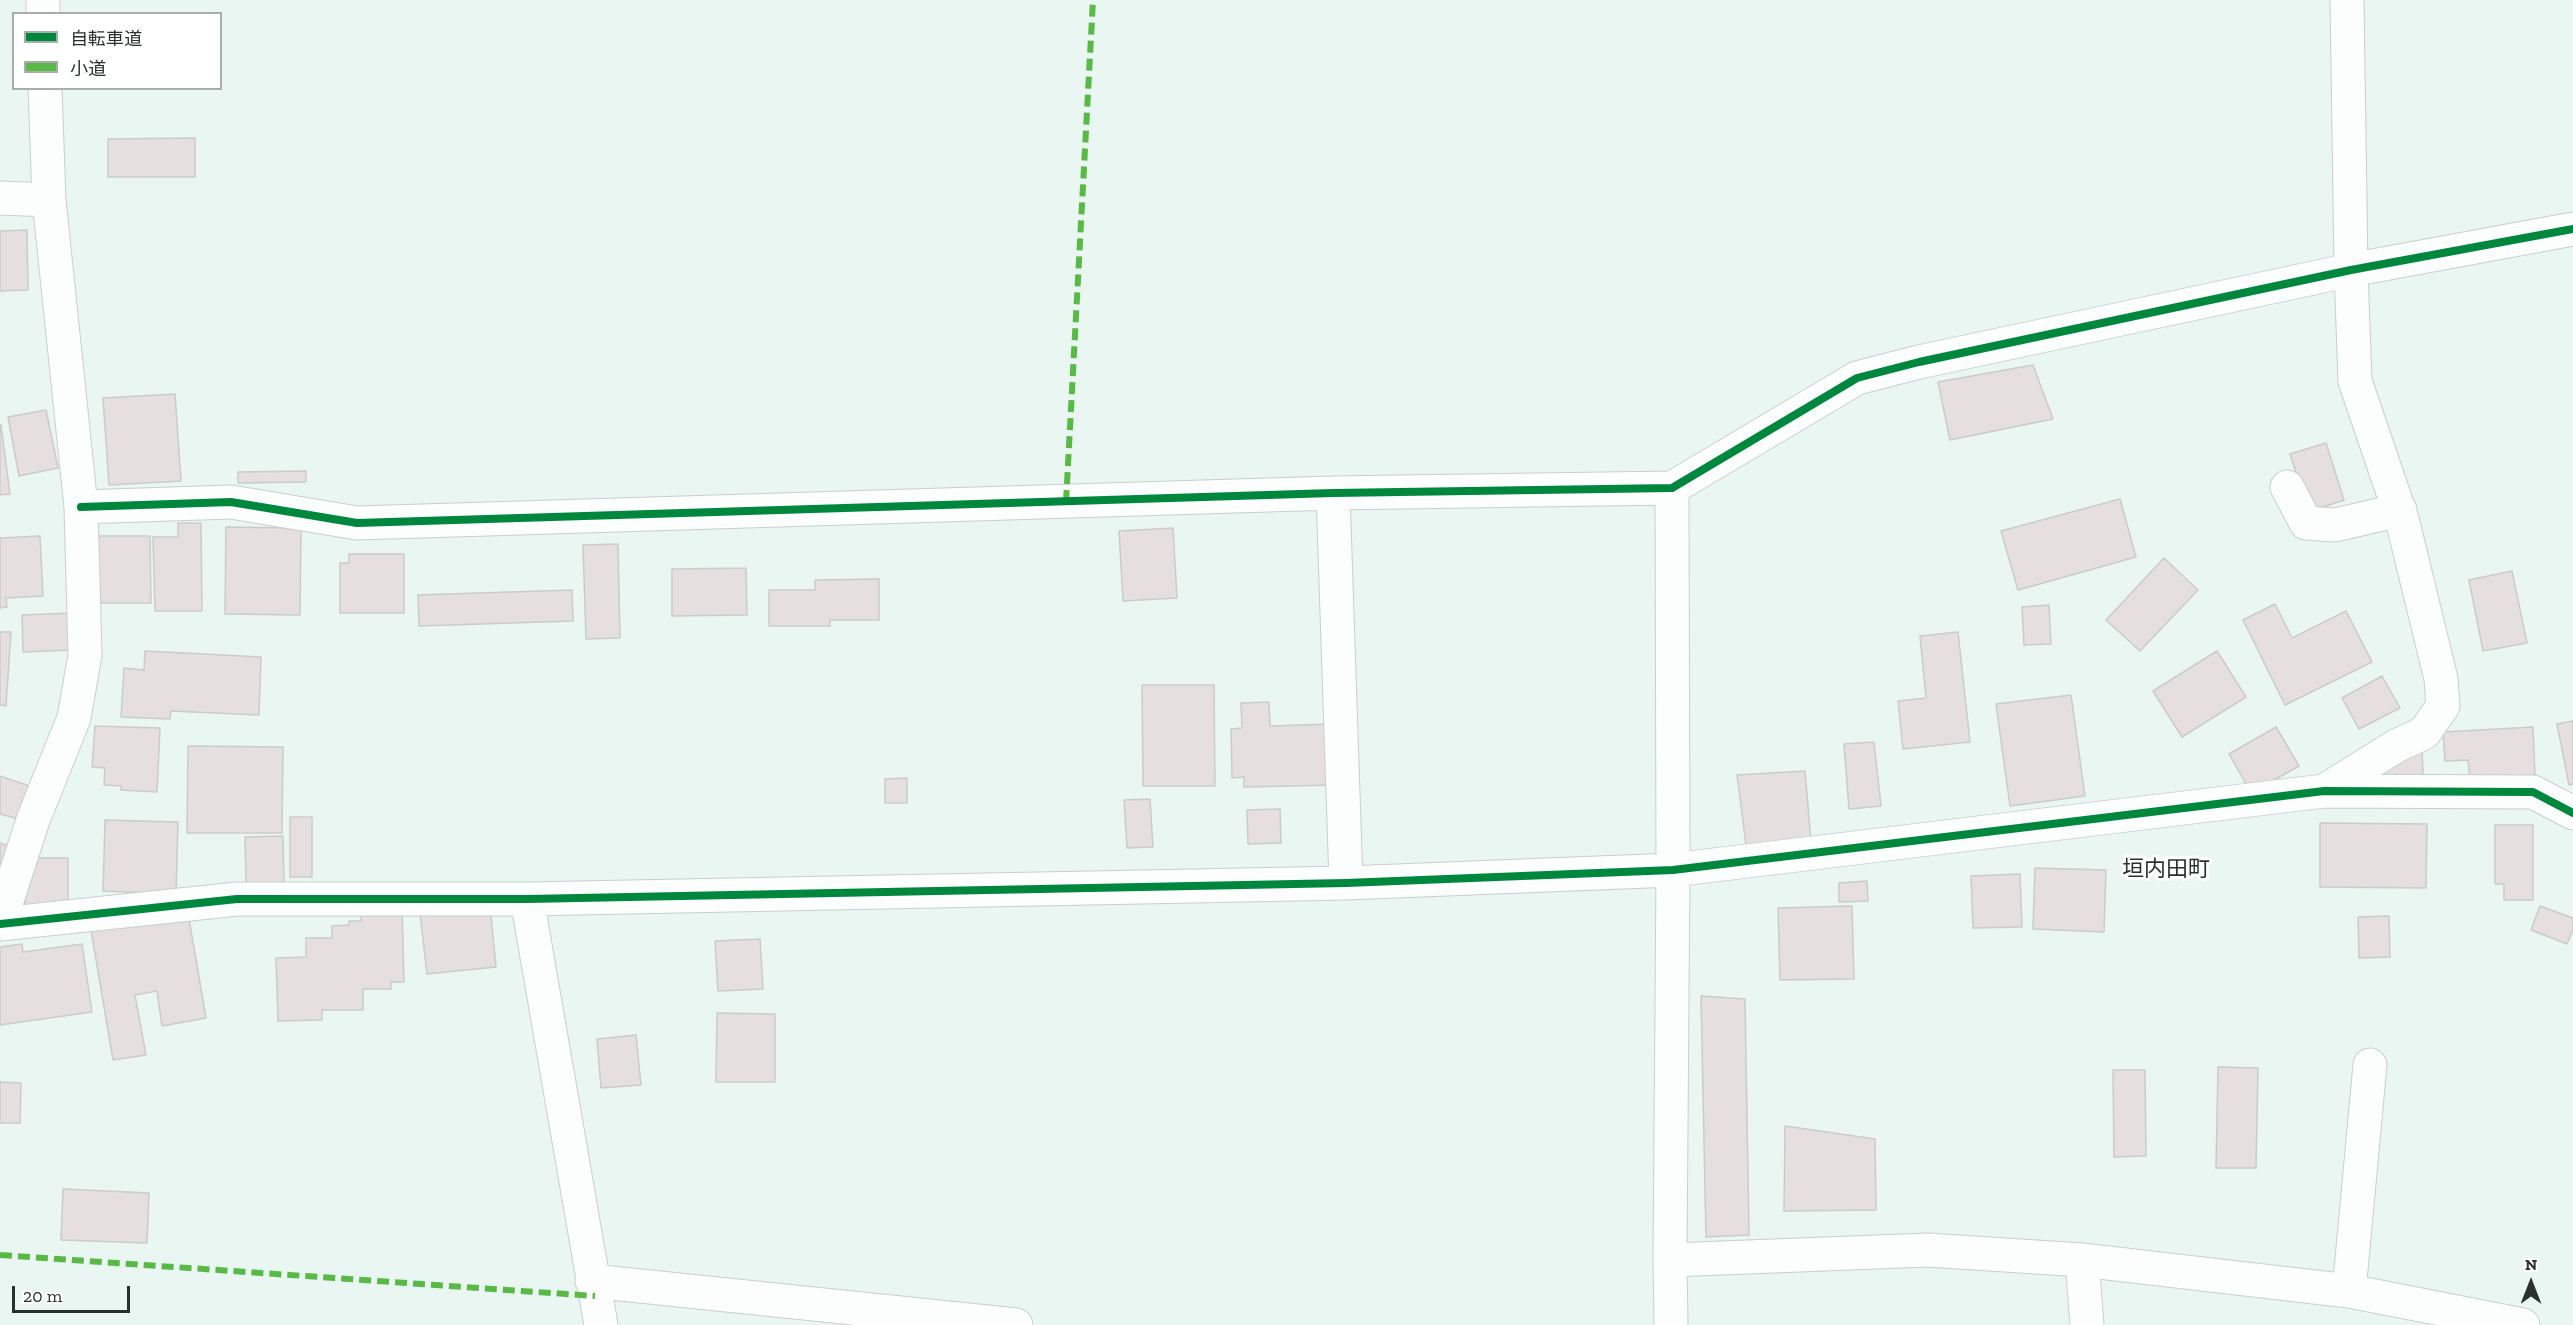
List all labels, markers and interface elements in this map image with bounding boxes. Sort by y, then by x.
legend [12,12,222,90]
text: 自転車道 [70,28,142,50]
text: 小道 [70,58,106,80]
district label: 垣内田町 [2122,857,2210,883]
north arrow [2501,1253,2561,1313]
text: N [2525,1255,2537,1274]
scale bar [15,1274,134,1312]
text: 20 m [23,1285,62,1307]

